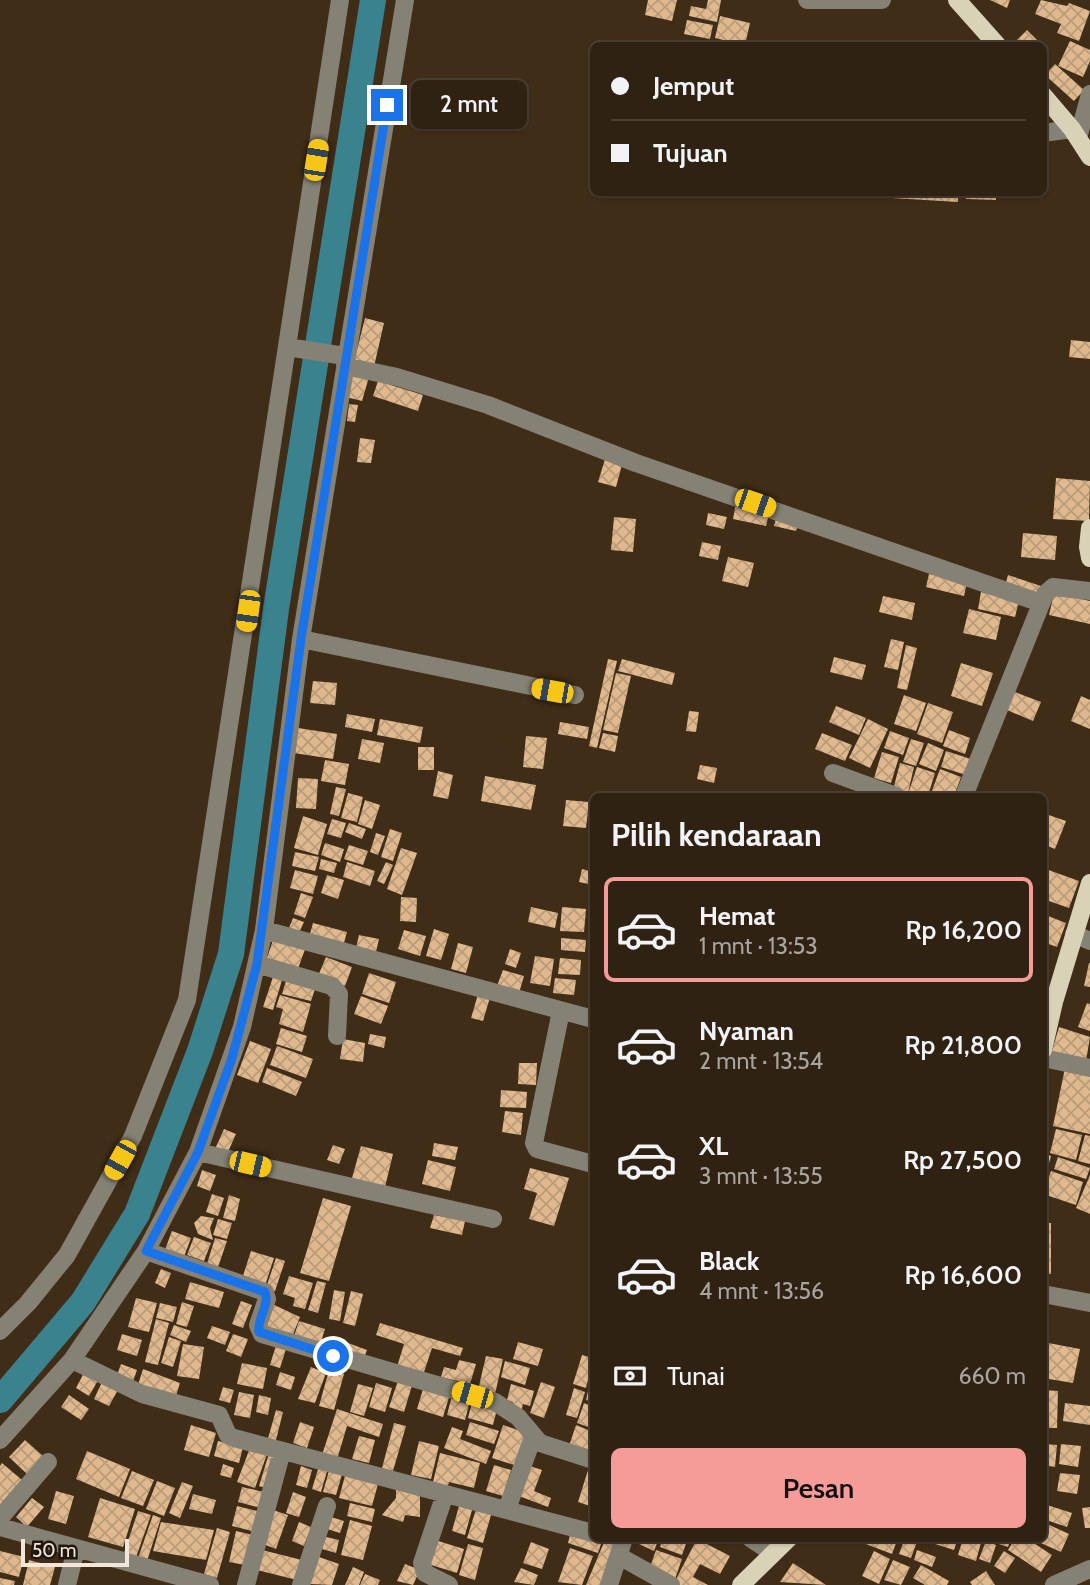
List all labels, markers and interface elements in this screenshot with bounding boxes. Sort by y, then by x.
text: Jemput [653,70,734,102]
callout: 2 mnt [412,80,527,130]
route end [371,89,403,121]
text: 2 mnt [440,90,498,118]
text: Tujuan [653,137,728,169]
car [303,138,330,182]
car [732,486,779,520]
car [235,589,262,633]
car [530,677,575,705]
text: Pilih kendaraan [611,815,822,854]
icon: car [615,898,678,961]
text: Hemat [699,900,775,932]
text: Rp 16,200 [906,914,1022,946]
text: 1 mnt · 13:53 [699,932,818,960]
icon: car [615,1013,678,1076]
text: Nyaman [699,1015,794,1047]
text: Rp 21,800 [905,1029,1022,1061]
text: 2 mnt · 13:54 [699,1047,823,1075]
icon: car [615,1128,678,1191]
text: XL [699,1130,728,1162]
car [101,1137,140,1183]
text: Rp 27,500 [903,1144,1022,1176]
car [228,1149,273,1179]
text: 3 mnt · 13:55 [699,1162,823,1190]
icon: car [615,1243,678,1306]
text: Black [699,1245,759,1277]
text: Rp 16,600 [905,1259,1022,1291]
text: 4 mnt · 13:56 [699,1277,824,1305]
route start [317,1340,349,1372]
icon: cash [611,1357,649,1395]
text: Tunai [667,1360,725,1392]
text: 660 m [958,1362,1026,1390]
car [449,1379,496,1411]
button: Pesan [611,1448,1026,1528]
scale bar [21,1536,130,1568]
text: 50 m [32,1539,76,1562]

